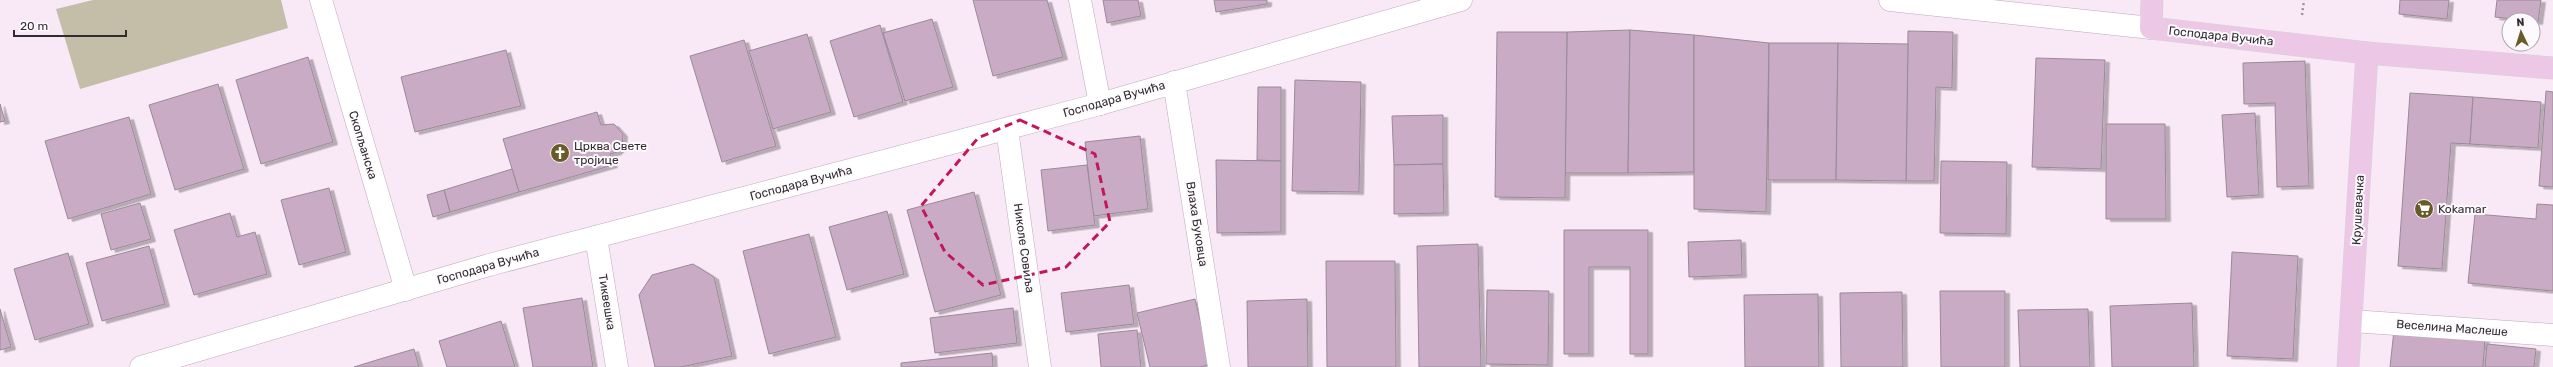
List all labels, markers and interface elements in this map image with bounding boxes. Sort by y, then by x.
scale bar [14,12,126,38]
north arrow [2501,12,2541,52]
text: N [2516,16,2525,29]
text: 20 m [20,19,48,33]
street label: Господара Вучића [2168,24,2274,48]
street label: Господара Вучића [1061,78,1167,120]
street label: Скопљанска [346,109,380,181]
place label: Црква Свете тројице [574,139,647,167]
church icon: Црква Свете тројице [549,142,571,164]
street label: Господара Вучића [748,163,854,203]
street label: Крушевачка [2349,175,2367,245]
street label: Влаха Буковца [1183,181,1211,267]
supermarket icon: Kokamar [2413,198,2435,220]
street label: Николе Совиља [1011,202,1037,294]
place label: Kokamar [2438,202,2487,216]
street label: Господара Вучића [435,245,541,287]
street label: Тиквешка [596,273,618,331]
street label: Веселина Маслеше [2396,317,2509,339]

